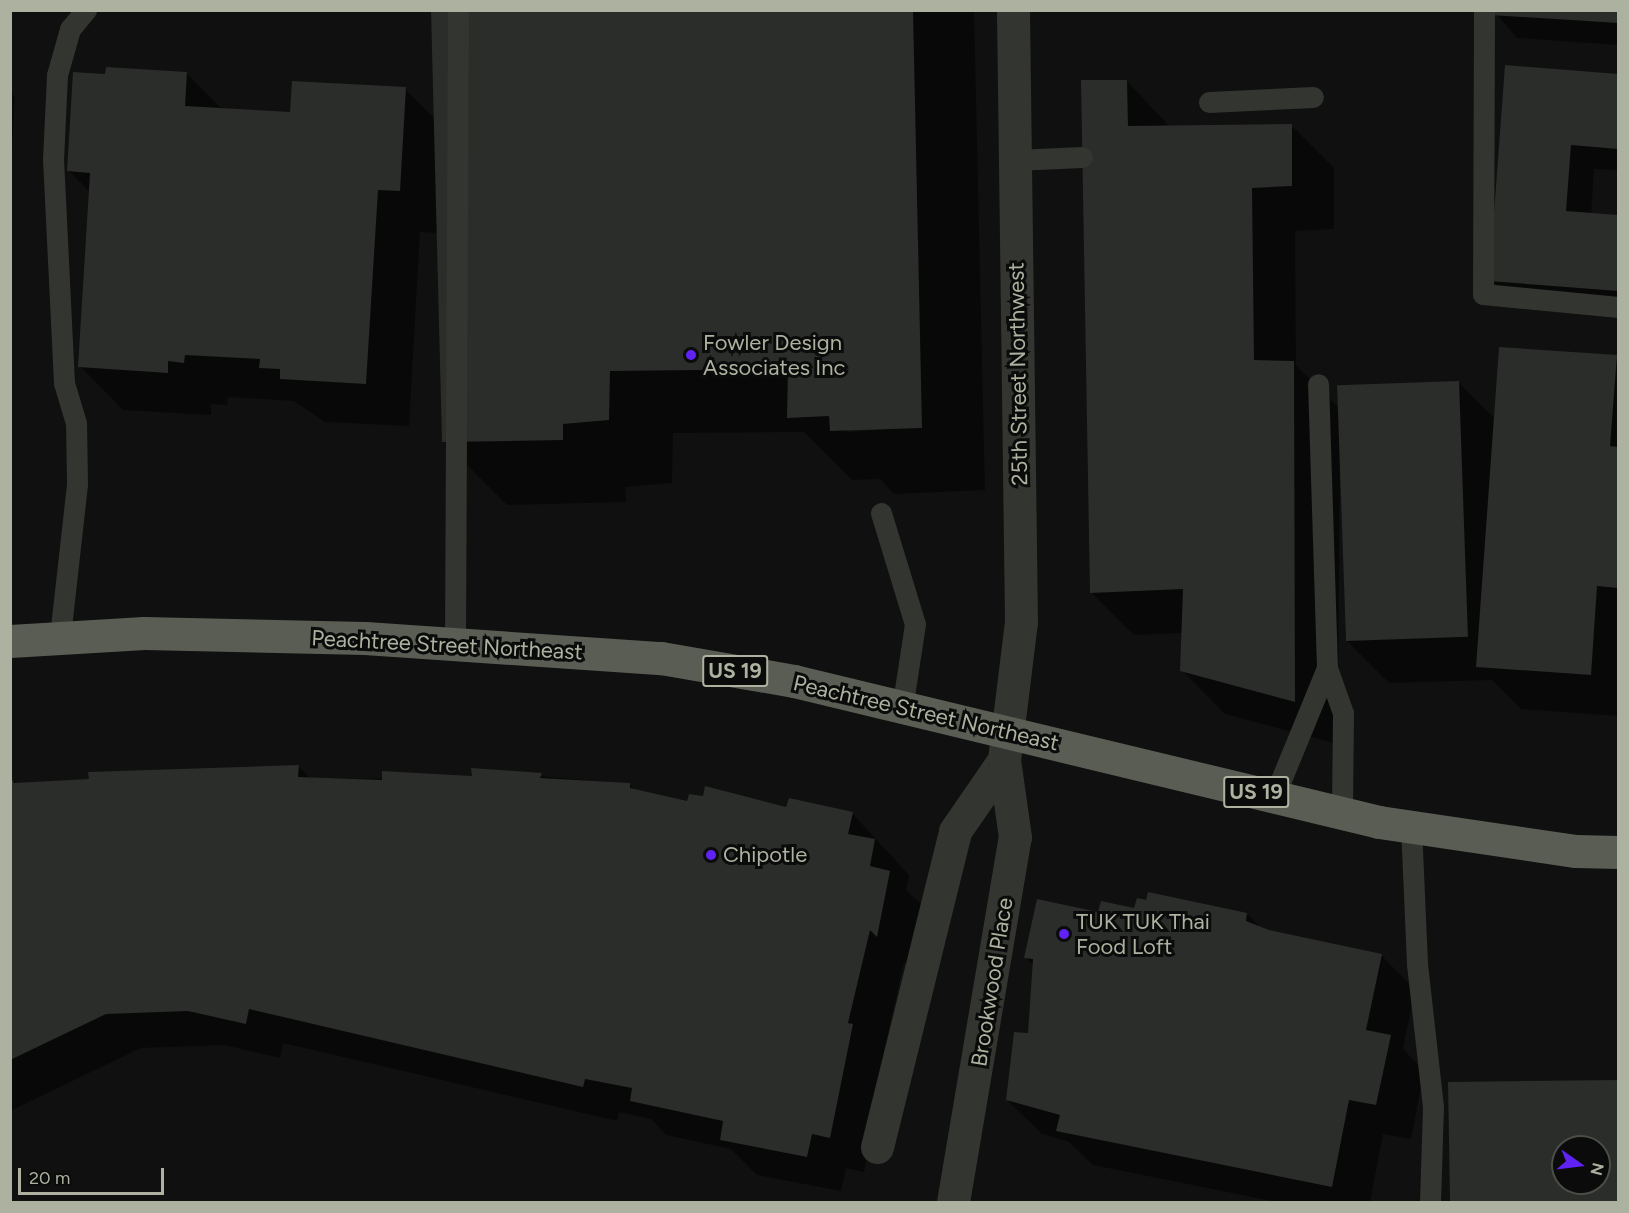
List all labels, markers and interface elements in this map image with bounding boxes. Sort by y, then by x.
street label: 25th Street Northwest [1003,262,1033,486]
place label: Fowler Design Associates Inc [703,329,845,380]
marker: Fowler Design Associates Inc [684,348,698,362]
street label: Peachtree Street Northeast [311,625,583,665]
road number: US 19 [702,653,768,689]
street label: Peachtree Street Northeast [791,670,1061,756]
road number: US 19 [1223,774,1289,810]
place label: Chipotle [723,842,807,868]
marker: Chipotle [704,848,718,862]
street label: Brookwood Place [966,896,1018,1068]
place label: TUK TUK Thai Food Loft [1076,908,1210,960]
marker: TUK TUK Thai Food Loft [1057,927,1071,941]
north arrow [1551,1135,1611,1195]
scale bar [21,1156,166,1194]
text: N [1586,1161,1608,1177]
text: 20 m [29,1167,70,1189]

